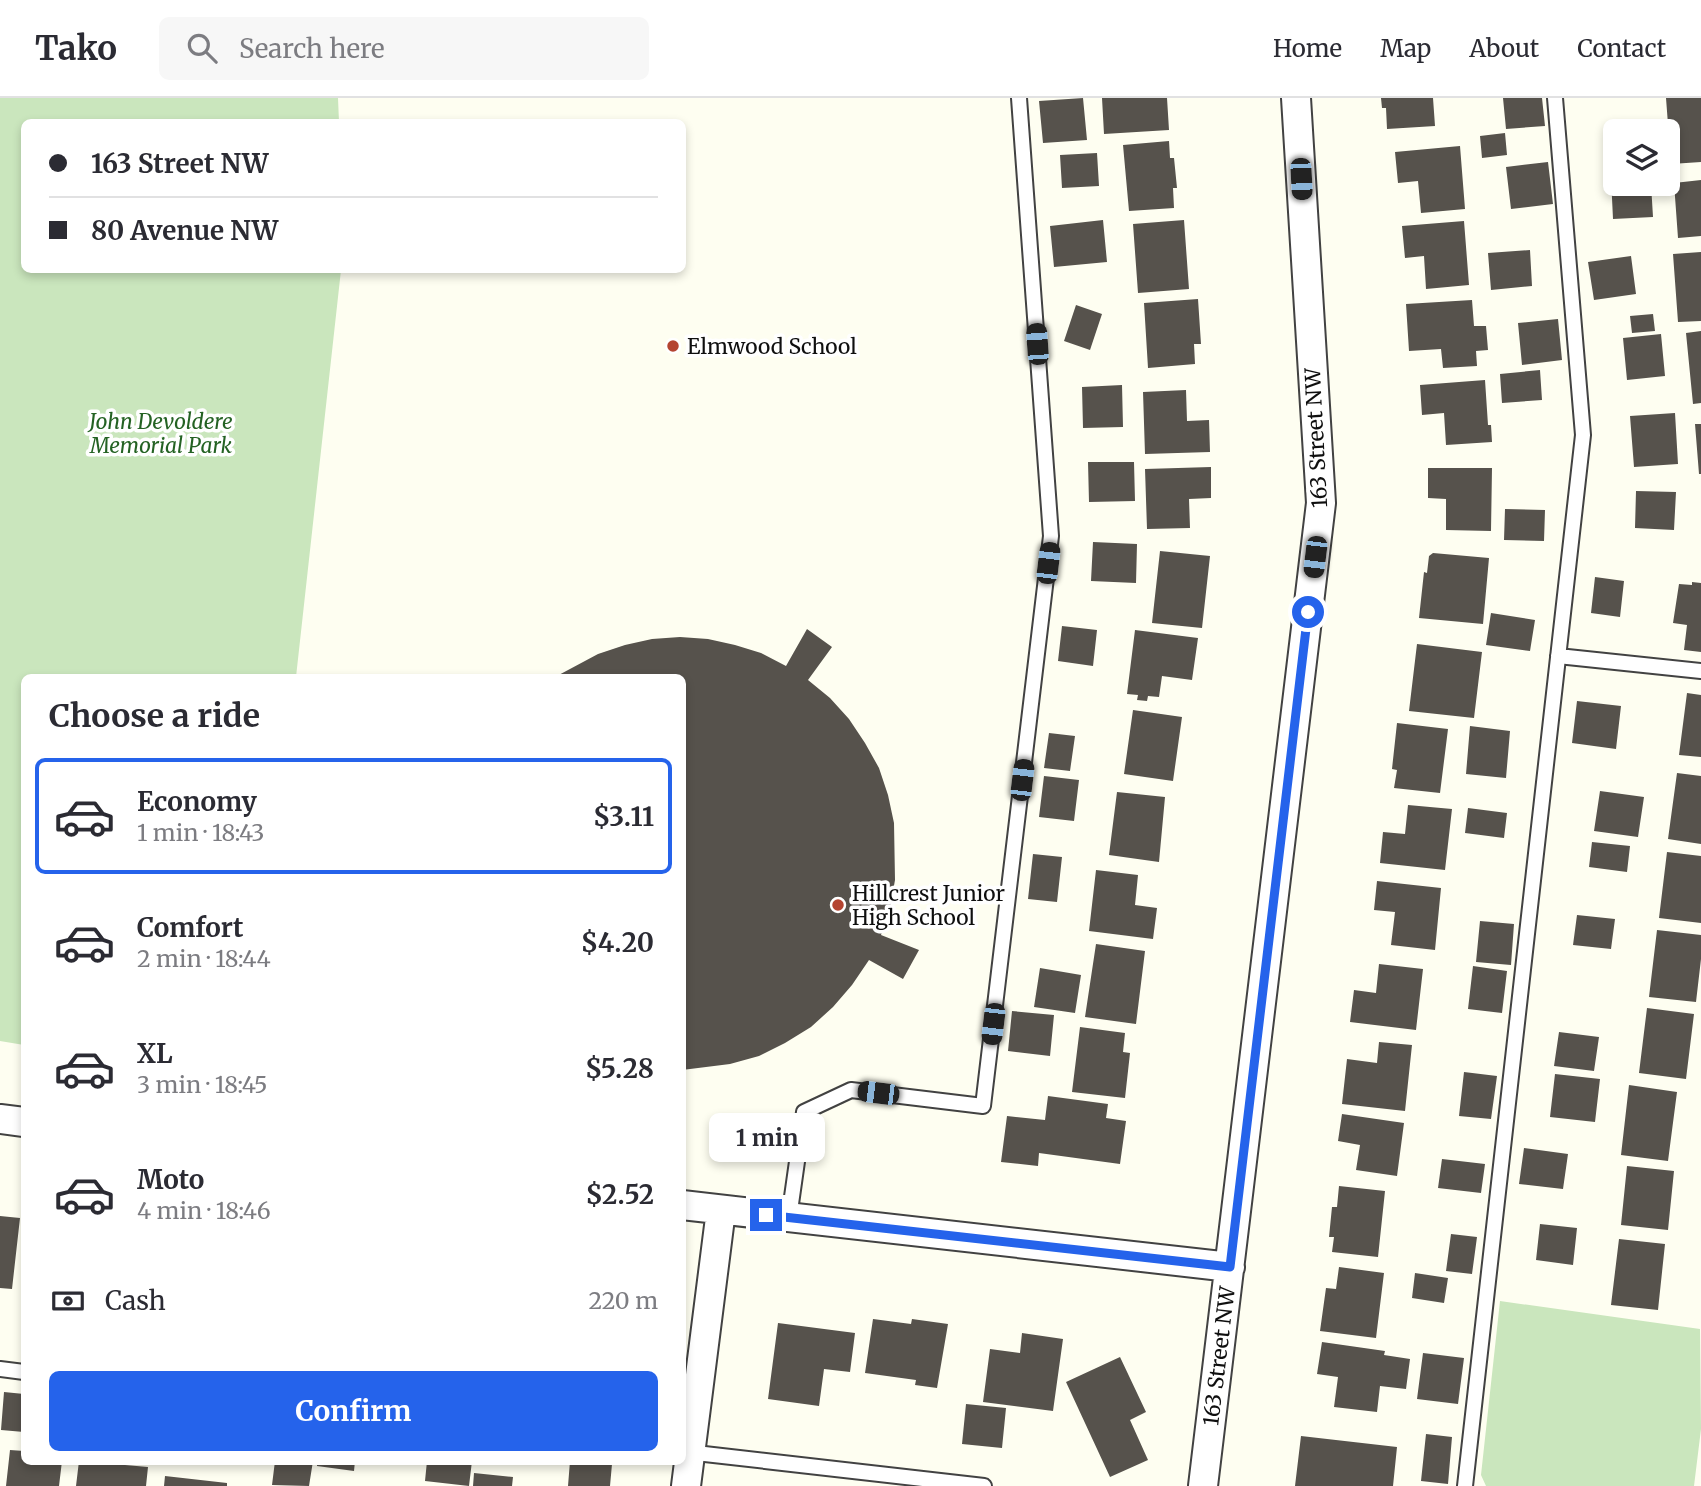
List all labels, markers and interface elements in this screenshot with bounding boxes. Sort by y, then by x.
search box [159,17,649,80]
text: Tako [35,28,117,69]
icon: search [183,29,221,67]
text: Search here [239,32,385,65]
text: Home [1273,33,1342,64]
text: Map [1380,33,1431,64]
text: About [1469,33,1539,64]
text: Contact [1577,33,1666,64]
map controls [1603,119,1680,196]
button: layers [1603,119,1680,196]
text: 163 Street NW [91,147,268,180]
car [1290,157,1313,201]
text: 80 Avenue NW [91,214,278,247]
car [1026,322,1049,366]
place label: Elmwood School [687,333,857,360]
marker: Elmwood School [665,338,681,354]
street label: 163 Street NW [1299,366,1333,509]
park label: John Devoldere Memorial Park [87,408,233,459]
car [1303,535,1328,579]
car [1036,541,1061,585]
route start [1292,596,1324,628]
text: Choose a ride [49,696,260,736]
car [1010,758,1035,802]
icon: car [53,785,116,848]
text: Economy [137,785,257,818]
text: $3.11 [593,800,654,833]
text: 1 min · 18:43 [137,818,264,847]
place label: Hillcrest Junior High School [852,880,1005,931]
marker: Hillcrest Junior High School [830,897,846,913]
icon: car [53,911,116,974]
text: Comfort [137,911,243,944]
text: $4.20 [581,926,654,959]
text: 2 min · 18:44 [137,944,271,973]
car [981,1002,1006,1046]
icon: car [53,1037,116,1100]
text: XL [137,1037,173,1070]
text: $5.28 [585,1052,654,1085]
text: 3 min · 18:45 [137,1070,267,1099]
car [856,1080,901,1106]
callout: 1 min [708,1114,824,1162]
text: 1 min [736,1123,798,1152]
icon: car [53,1163,116,1226]
text: Moto [137,1163,204,1196]
text: $2.52 [585,1178,654,1211]
text: 4 min · 18:46 [137,1196,271,1225]
route end [750,1199,782,1231]
icon: cash [49,1282,87,1320]
text: Cash [105,1284,166,1317]
street label: 163 Street NW [1197,1284,1241,1427]
text: 220 m [588,1286,658,1315]
button: Confirm [49,1371,658,1451]

